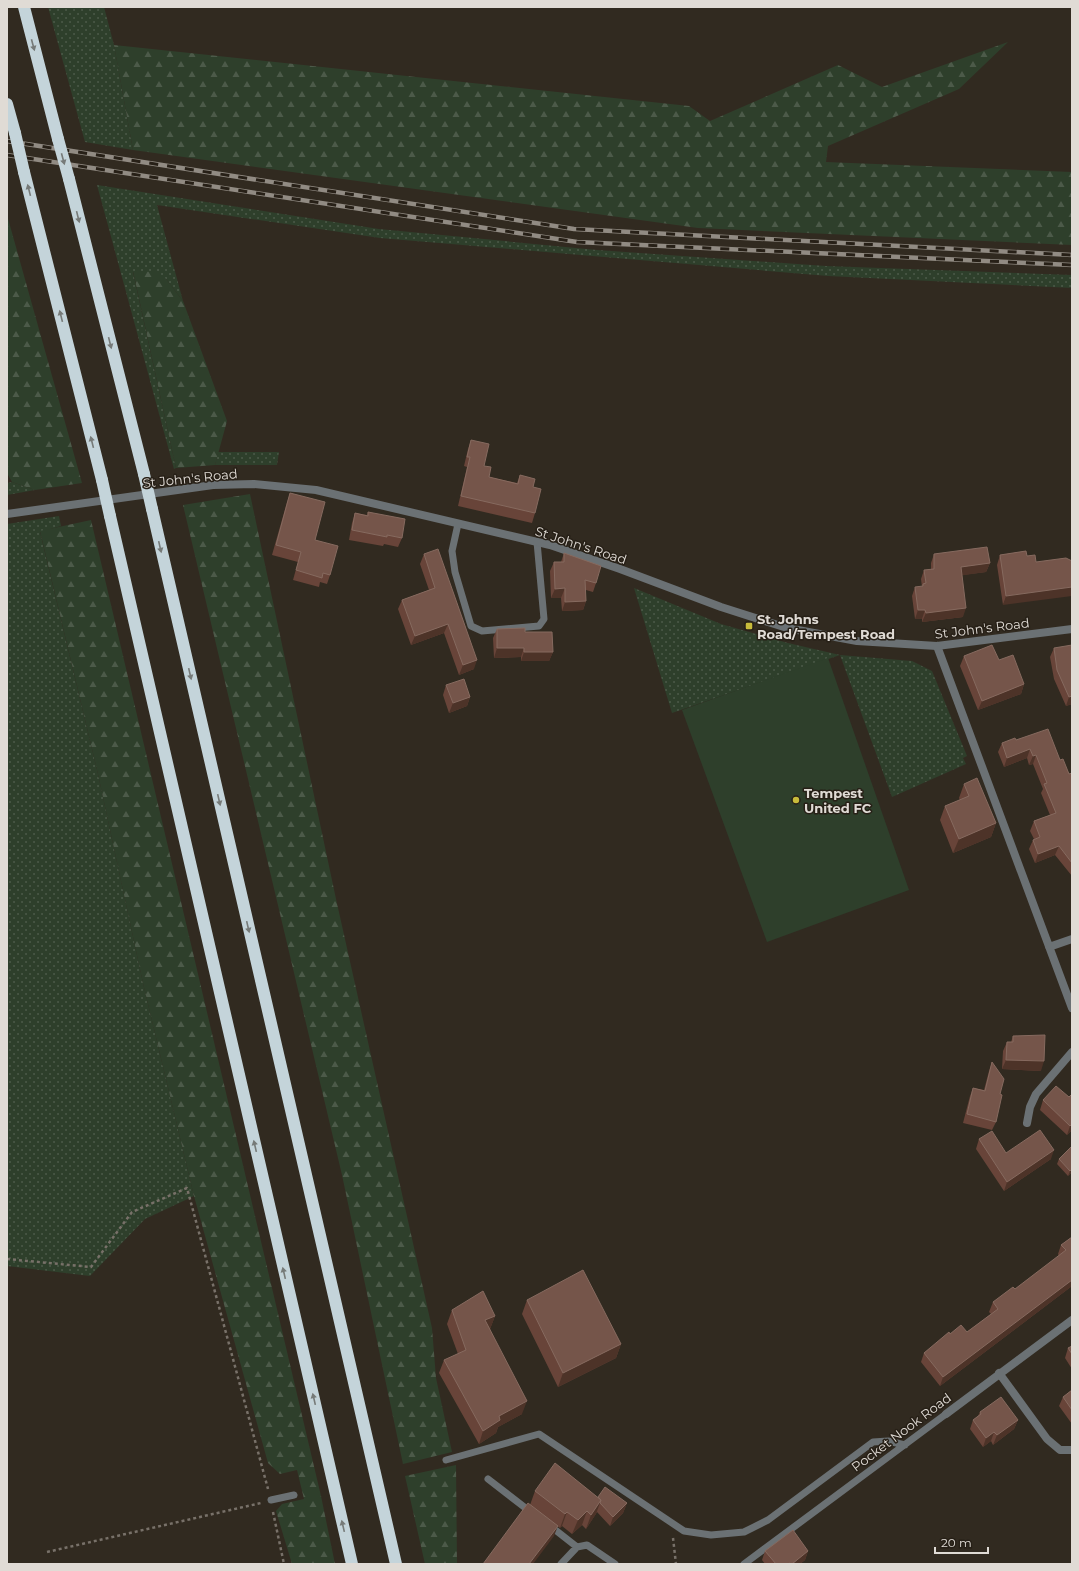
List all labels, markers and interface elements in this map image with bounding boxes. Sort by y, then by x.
one-way arrow [31,39,37,51]
one-way arrow [61,153,67,165]
one-way arrow [26,184,32,196]
one-way arrow [75,211,81,223]
one-way arrow [58,310,64,322]
one-way arrow [108,337,114,349]
one-way arrow [89,436,95,449]
street label: St John's Road [142,465,238,491]
street label: St John's Road [533,523,629,567]
one-way arrow [158,541,164,553]
place label: St. Johns Road/Tempest Road [757,611,895,642]
street label: St John's Road [934,614,1030,642]
marker: St. Johns Road/Tempest Road [744,621,754,631]
one-way arrow [187,668,193,680]
place label: Tempest United FC [804,785,872,816]
one-way arrow [217,794,223,807]
marker: Tempest United FC [791,795,801,805]
one-way arrow [246,921,252,933]
one-way arrow [252,1140,258,1152]
one-way arrow [281,1266,287,1279]
street label: Pocket Nook Road [848,1389,954,1475]
one-way arrow [310,1393,316,1406]
one-way arrow [339,1520,345,1532]
scale bar [935,1529,988,1555]
text: 20 m [941,1535,972,1550]

